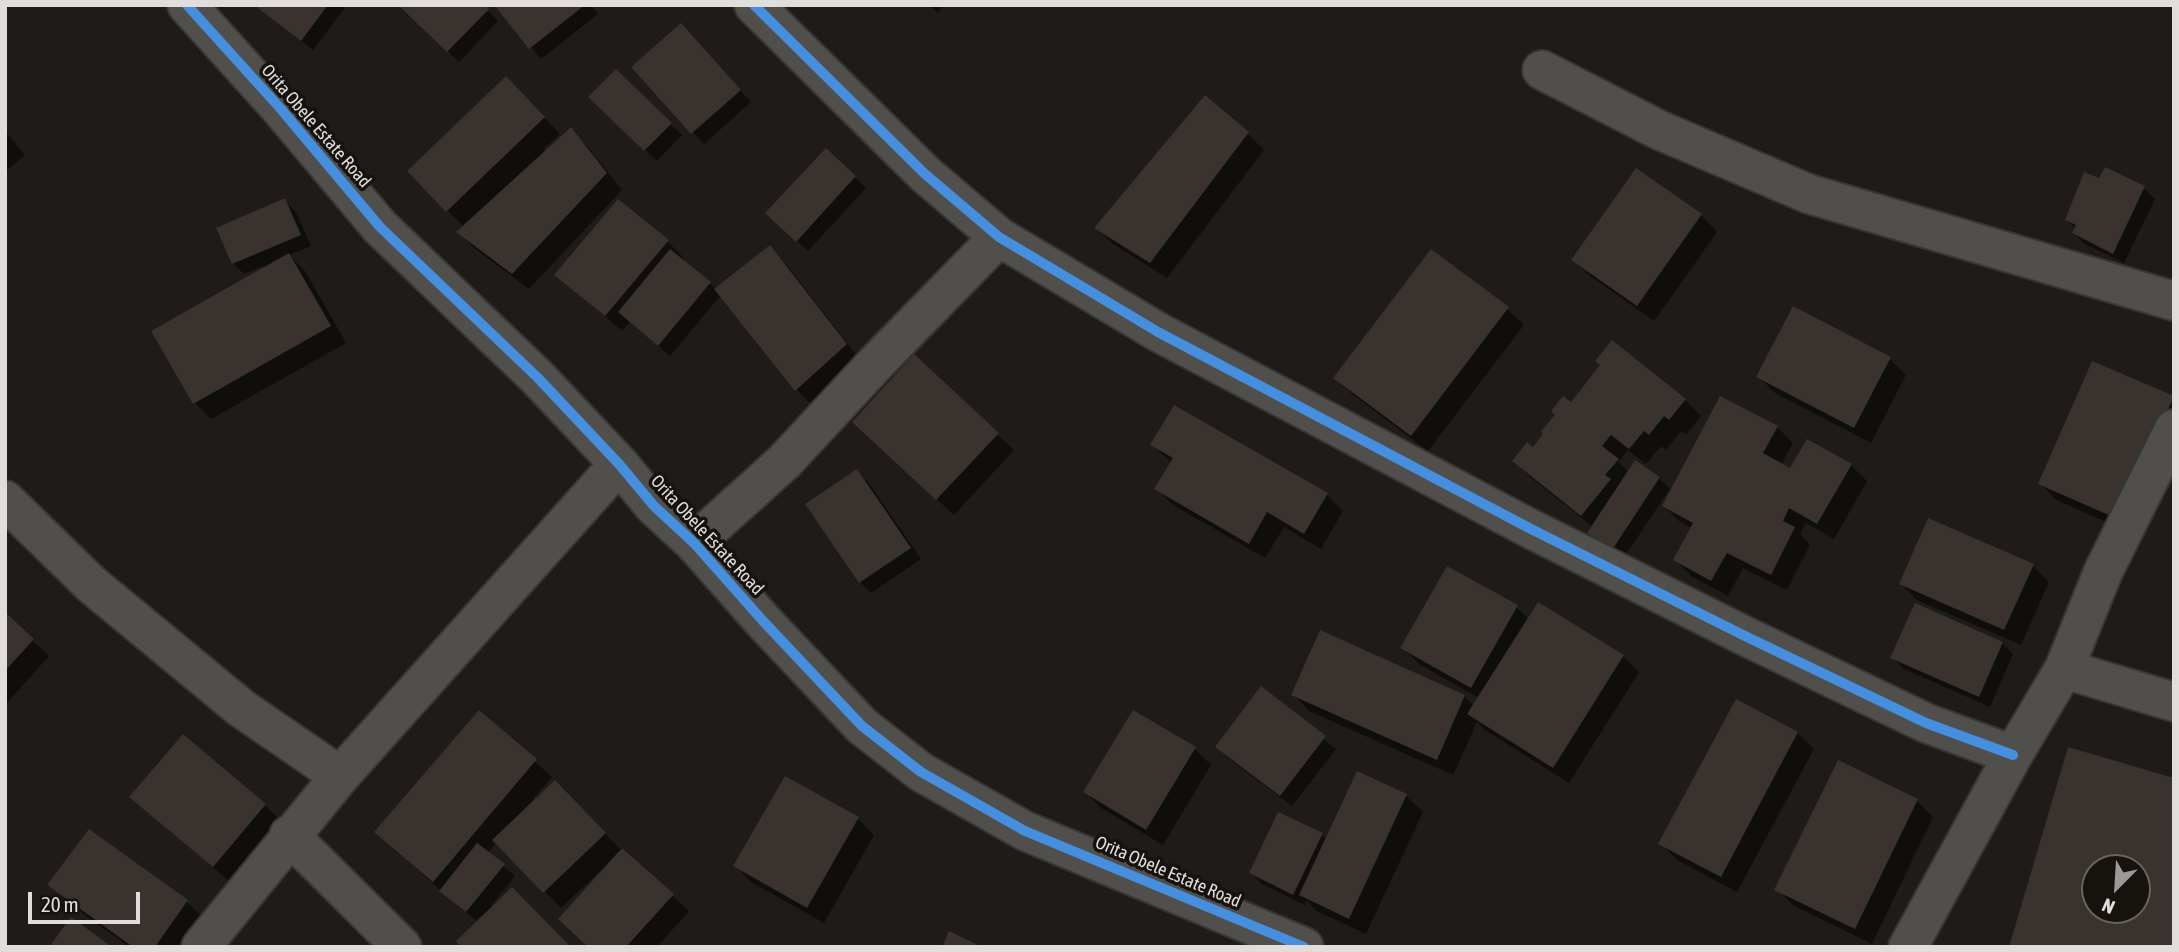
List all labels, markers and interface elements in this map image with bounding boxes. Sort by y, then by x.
street label: Orita Obele Estate Road [257,60,375,192]
street label: Orita Obele Estate Road [646,471,768,599]
street label: Orita Obele Estate Road [1092,832,1244,912]
north arrow [2081,854,2151,924]
scale bar [32,878,144,922]
text: 20 m [41,892,79,916]
text: N [2099,894,2118,919]

